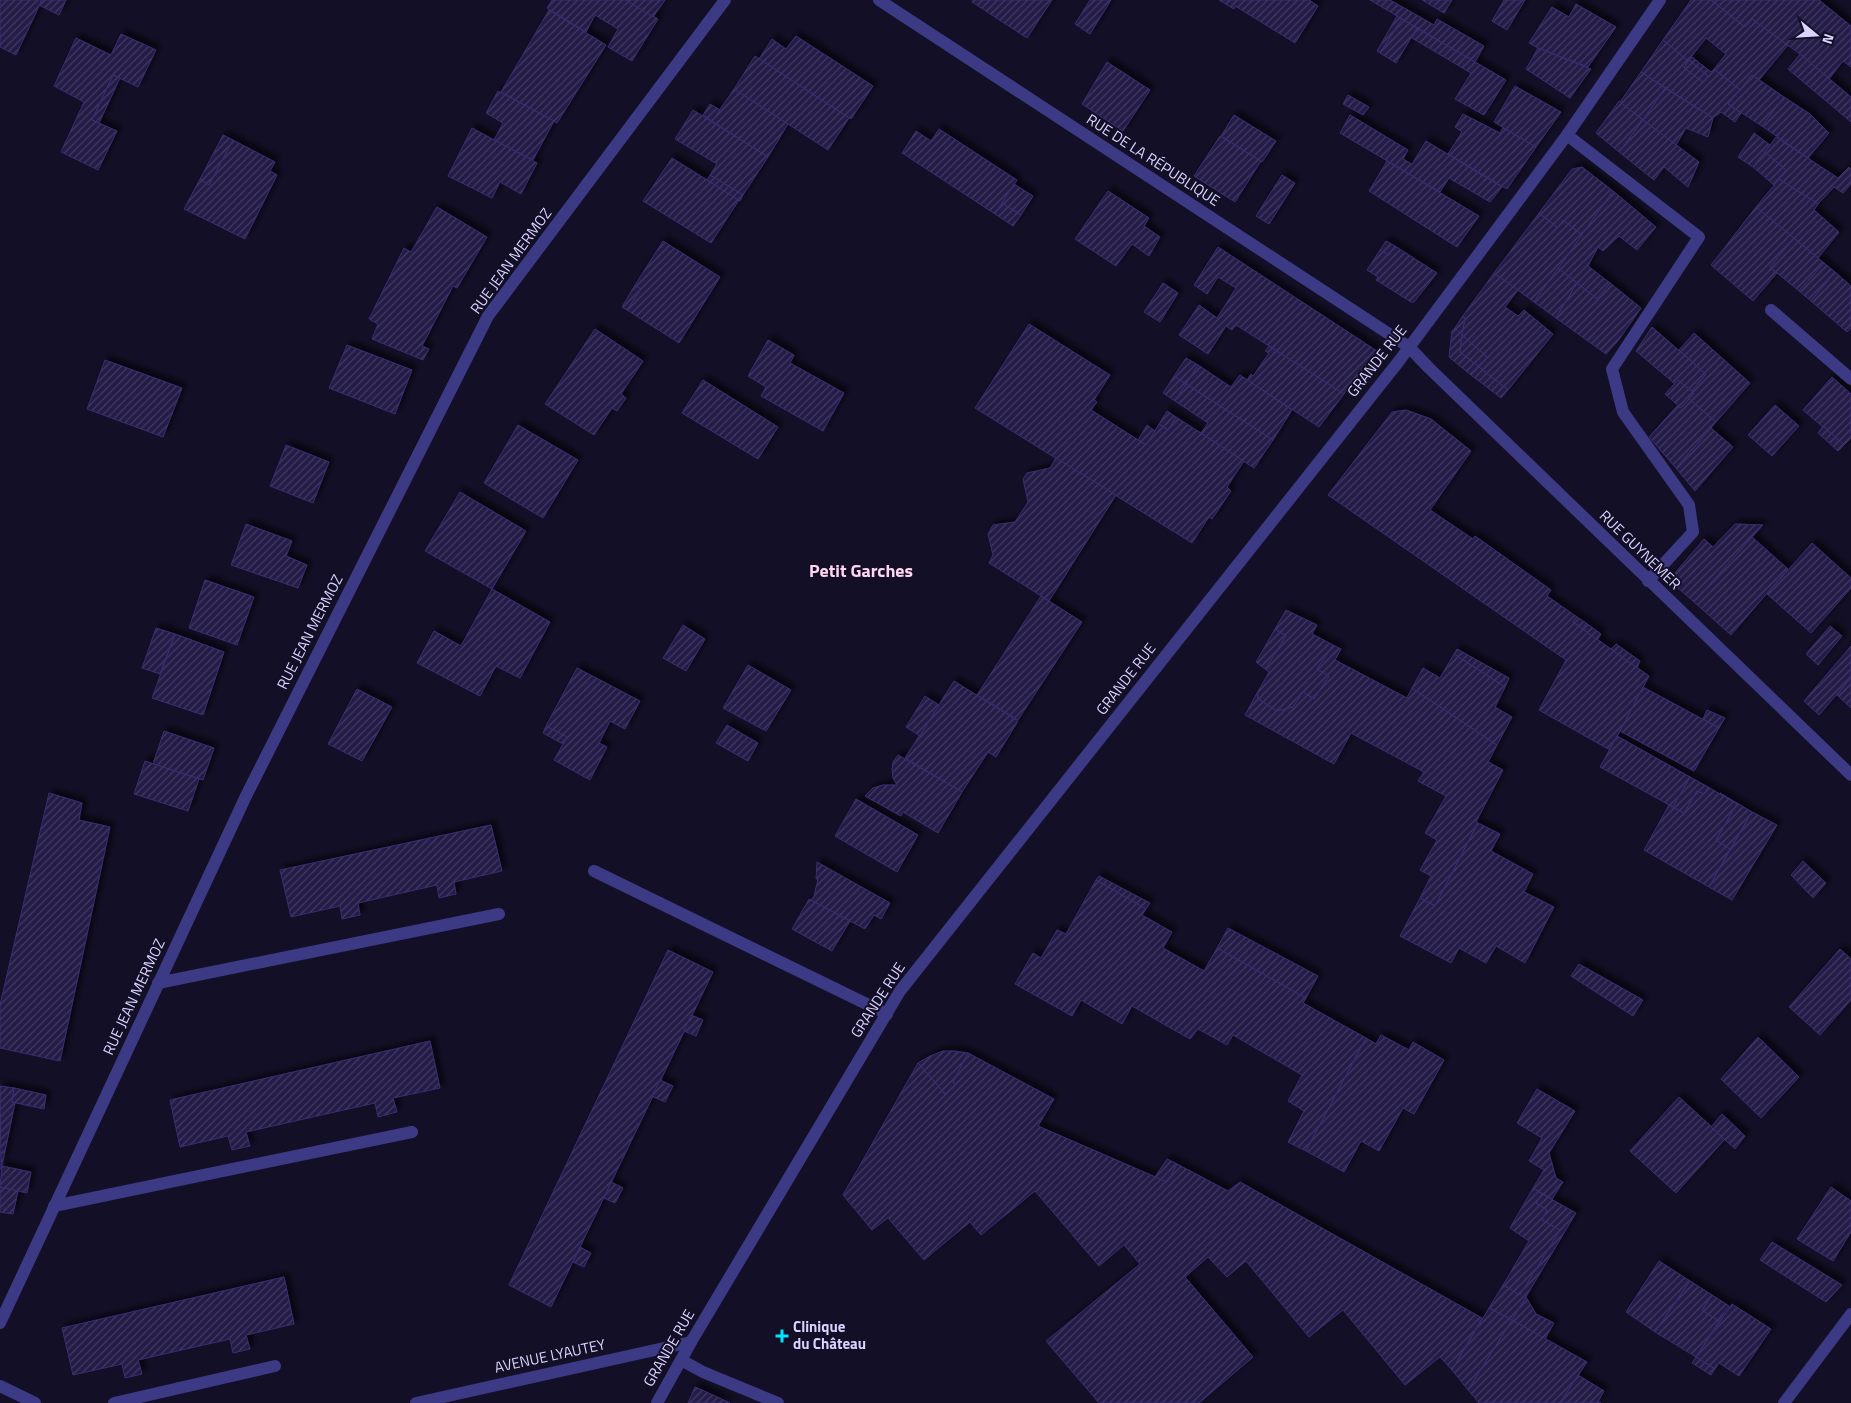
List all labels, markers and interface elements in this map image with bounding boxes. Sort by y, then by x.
north arrow [1791,10,1841,60]
text: N [1817,31,1840,47]
street label: RUE DE LA RÉPUBLIQUE [1082,108,1225,212]
street label: RUE JEAN MERMOZ [464,203,557,318]
street label: GRANDE RUE [1341,320,1412,402]
street label: RUE GUYNEMER [1594,505,1686,595]
district label: Petit Garches [809,557,913,584]
street label: RUE JEAN MERMOZ [271,570,348,693]
street label: GRANDE RUE [1090,638,1161,720]
street label: RUE JEAN MERMOZ [96,935,171,1059]
street label: GRANDE RUE [845,957,911,1042]
street label: GRANDE RUE [637,1305,700,1391]
place label: Clinique du Château [793,1315,866,1355]
marker: Clinique du Château [775,1329,789,1343]
street label: AVENUE LYAUTEY [492,1333,608,1378]

